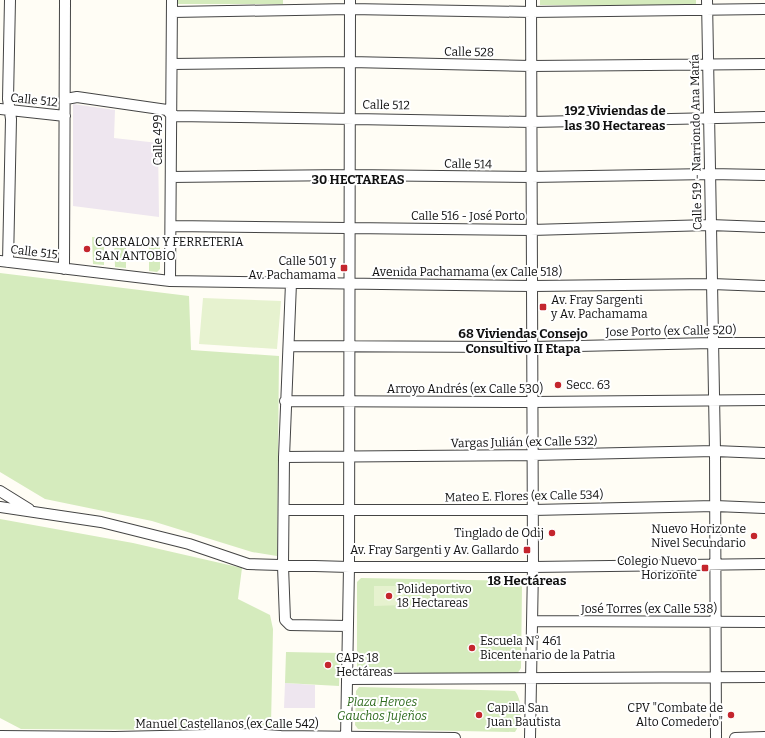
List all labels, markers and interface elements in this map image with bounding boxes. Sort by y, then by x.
street label: Calle 528 [444,45,494,59]
street label: Calle 519 - Narriondo Ana María [687,53,705,230]
street label: Calle 512 [10,91,58,109]
street label: Calle 512 [362,98,410,112]
district label: 192 Viviendas de las 30 Hectareas [564,103,666,133]
street label: Calle 499 [151,114,165,166]
street label: Calle 514 [444,157,492,171]
district label: 30 HECTAREAS [311,172,405,187]
street label: Calle 516 - José Porto [411,209,525,223]
place label: CORRALON Y FERRETERIA SAN ANTOBIO [95,235,244,263]
street label: Calle 515 [10,242,58,262]
marker: CORRALON Y FERRETERIA SAN ANTOBIO [82,244,92,254]
place label: Calle 501 y Av. Pachamama [248,254,337,282]
marker: Calle 501 y Av. Pachamama [339,263,349,273]
street label: Avenida Pachamama (ex Calle 518) [372,264,562,279]
place label: Av. Fray Sargenti y Av. Pachamama [550,293,648,321]
marker: Av. Fray Sargenti y Av. Pachamama [538,302,548,312]
street label: Jose Porto (ex Calle 520) [604,322,737,339]
district label: 68 Viviendas Consejo Consultivo II Etapa [458,326,588,356]
place label: Secc. 63 [566,378,611,392]
marker: Secc. 63 [553,380,563,390]
street label: Arroyo Andrés (ex Calle 530) [387,381,543,396]
street label: Vargas Julián (ex Calle 532) [450,433,598,450]
street label: Mateo E. Flores (ex Calle 534) [445,487,604,504]
place label: Nuevo Horizonte Nivel Secundario [651,522,746,550]
place label: Tinglado de Odij [454,526,544,540]
marker: Tinglado de Odij [547,528,557,538]
marker: Nuevo Horizonte Nivel Secundario [749,531,759,541]
place label: Av. Fray Sargenti y Av. Gallardo [350,543,519,557]
marker: Av. Fray Sargenti y Av. Gallardo [522,545,532,555]
place label: Colegio Nuevo Horizonte [617,554,697,582]
marker: Colegio Nuevo Horizonte [700,563,710,573]
district label: 18 Hectáreas [488,573,566,588]
place label: Polideportivo 18 Hectareas [397,582,472,610]
marker: Polideportivo 18 Hectareas [384,591,394,601]
street label: José Torres (ex Calle 538) [580,601,717,616]
place label: Escuela N° 461 Bicentenario de la Patria [480,634,616,662]
marker: Escuela N° 461 Bicentenario de la Patria [467,643,477,653]
place label: CAPs 18 Hectáreas [336,651,393,679]
marker: CAPs 18 Hectáreas [323,660,333,670]
park label: Plaza Heroes Gauchos Jujeños [337,695,427,723]
place label: Capilla San Juan Bautista [486,701,561,729]
place label: CPV "Combate de Alto Comedero" [627,701,723,729]
marker: Capilla San Juan Bautista [474,710,484,720]
marker: CPV "Combate de Alto Comedero" [726,710,736,720]
street label: Manuel Castellanos (ex Calle 542) [135,716,319,731]

